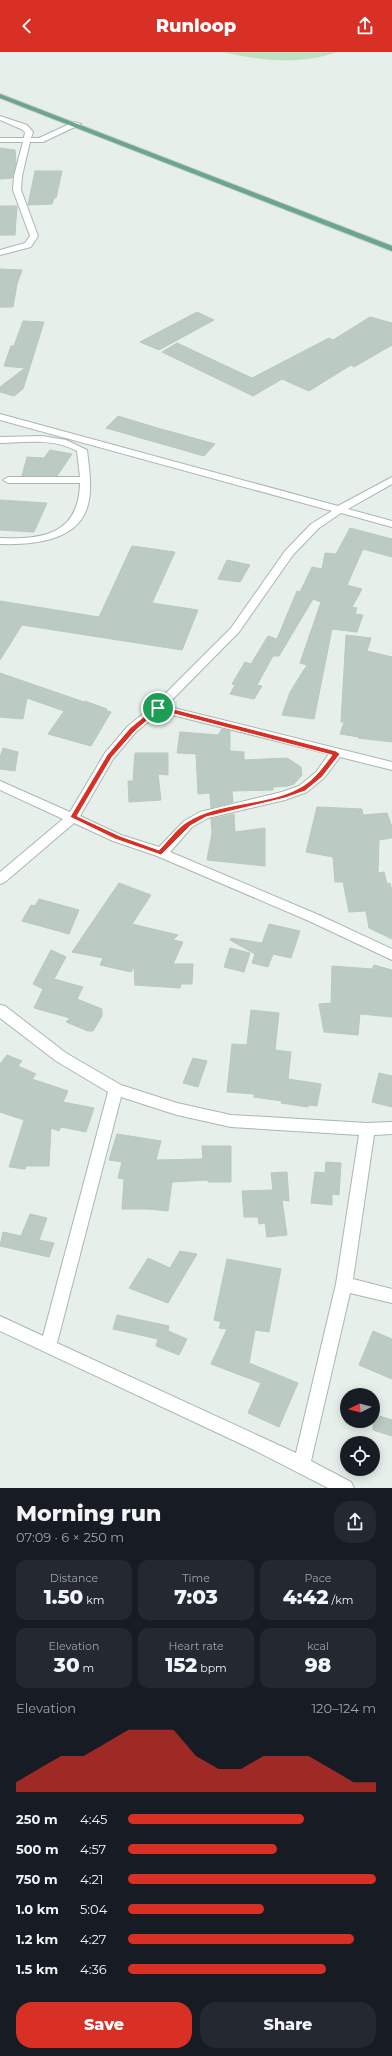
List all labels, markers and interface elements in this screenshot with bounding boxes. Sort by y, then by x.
icon: back [16,15,38,37]
text: Runloop [156,15,236,37]
icon: share [354,15,376,37]
pin [141,691,175,725]
icon: arrive [147,697,169,719]
north arrow [340,1388,380,1428]
map controls [340,1388,380,1476]
button: locate [340,1436,380,1476]
text: Morning run [16,1500,161,1527]
button: share [334,1501,376,1543]
text: 07:09 · 6 × 250 m [16,1529,124,1545]
text: Distance [50,1571,98,1585]
text: Time [182,1571,210,1585]
text: Pace [305,1571,331,1585]
text: 1.50 [44,1585,83,1609]
text: 7:03 [174,1585,218,1609]
text: 4:42 [283,1585,329,1609]
text: km [83,1593,104,1607]
text: /km [329,1593,353,1607]
text: Elevation [49,1639,99,1653]
text: Heart rate [168,1639,224,1653]
text: kcal [307,1639,329,1653]
text: 30 [54,1653,80,1677]
text: 152 [165,1653,197,1677]
text: 98 [305,1653,331,1677]
text: m [80,1661,94,1675]
text: bpm [197,1661,227,1675]
text: Elevation [16,1700,76,1716]
text: 120–124 m [311,1700,376,1716]
text: 250 m [16,1811,58,1827]
text: 4:45 [80,1811,107,1827]
text: 500 m [16,1841,59,1857]
text: 4:57 [80,1841,106,1857]
text: 750 m [16,1871,58,1887]
text: 4:21 [80,1871,104,1887]
text: 1.0 km [16,1901,59,1917]
text: 5:04 [80,1901,107,1917]
text: 1.2 km [16,1931,58,1947]
text: 4:27 [80,1931,106,1947]
text: 1.5 km [16,1961,58,1977]
text: 4:36 [80,1961,107,1977]
button: Save [16,2002,192,2048]
button: Share [200,2002,376,2048]

